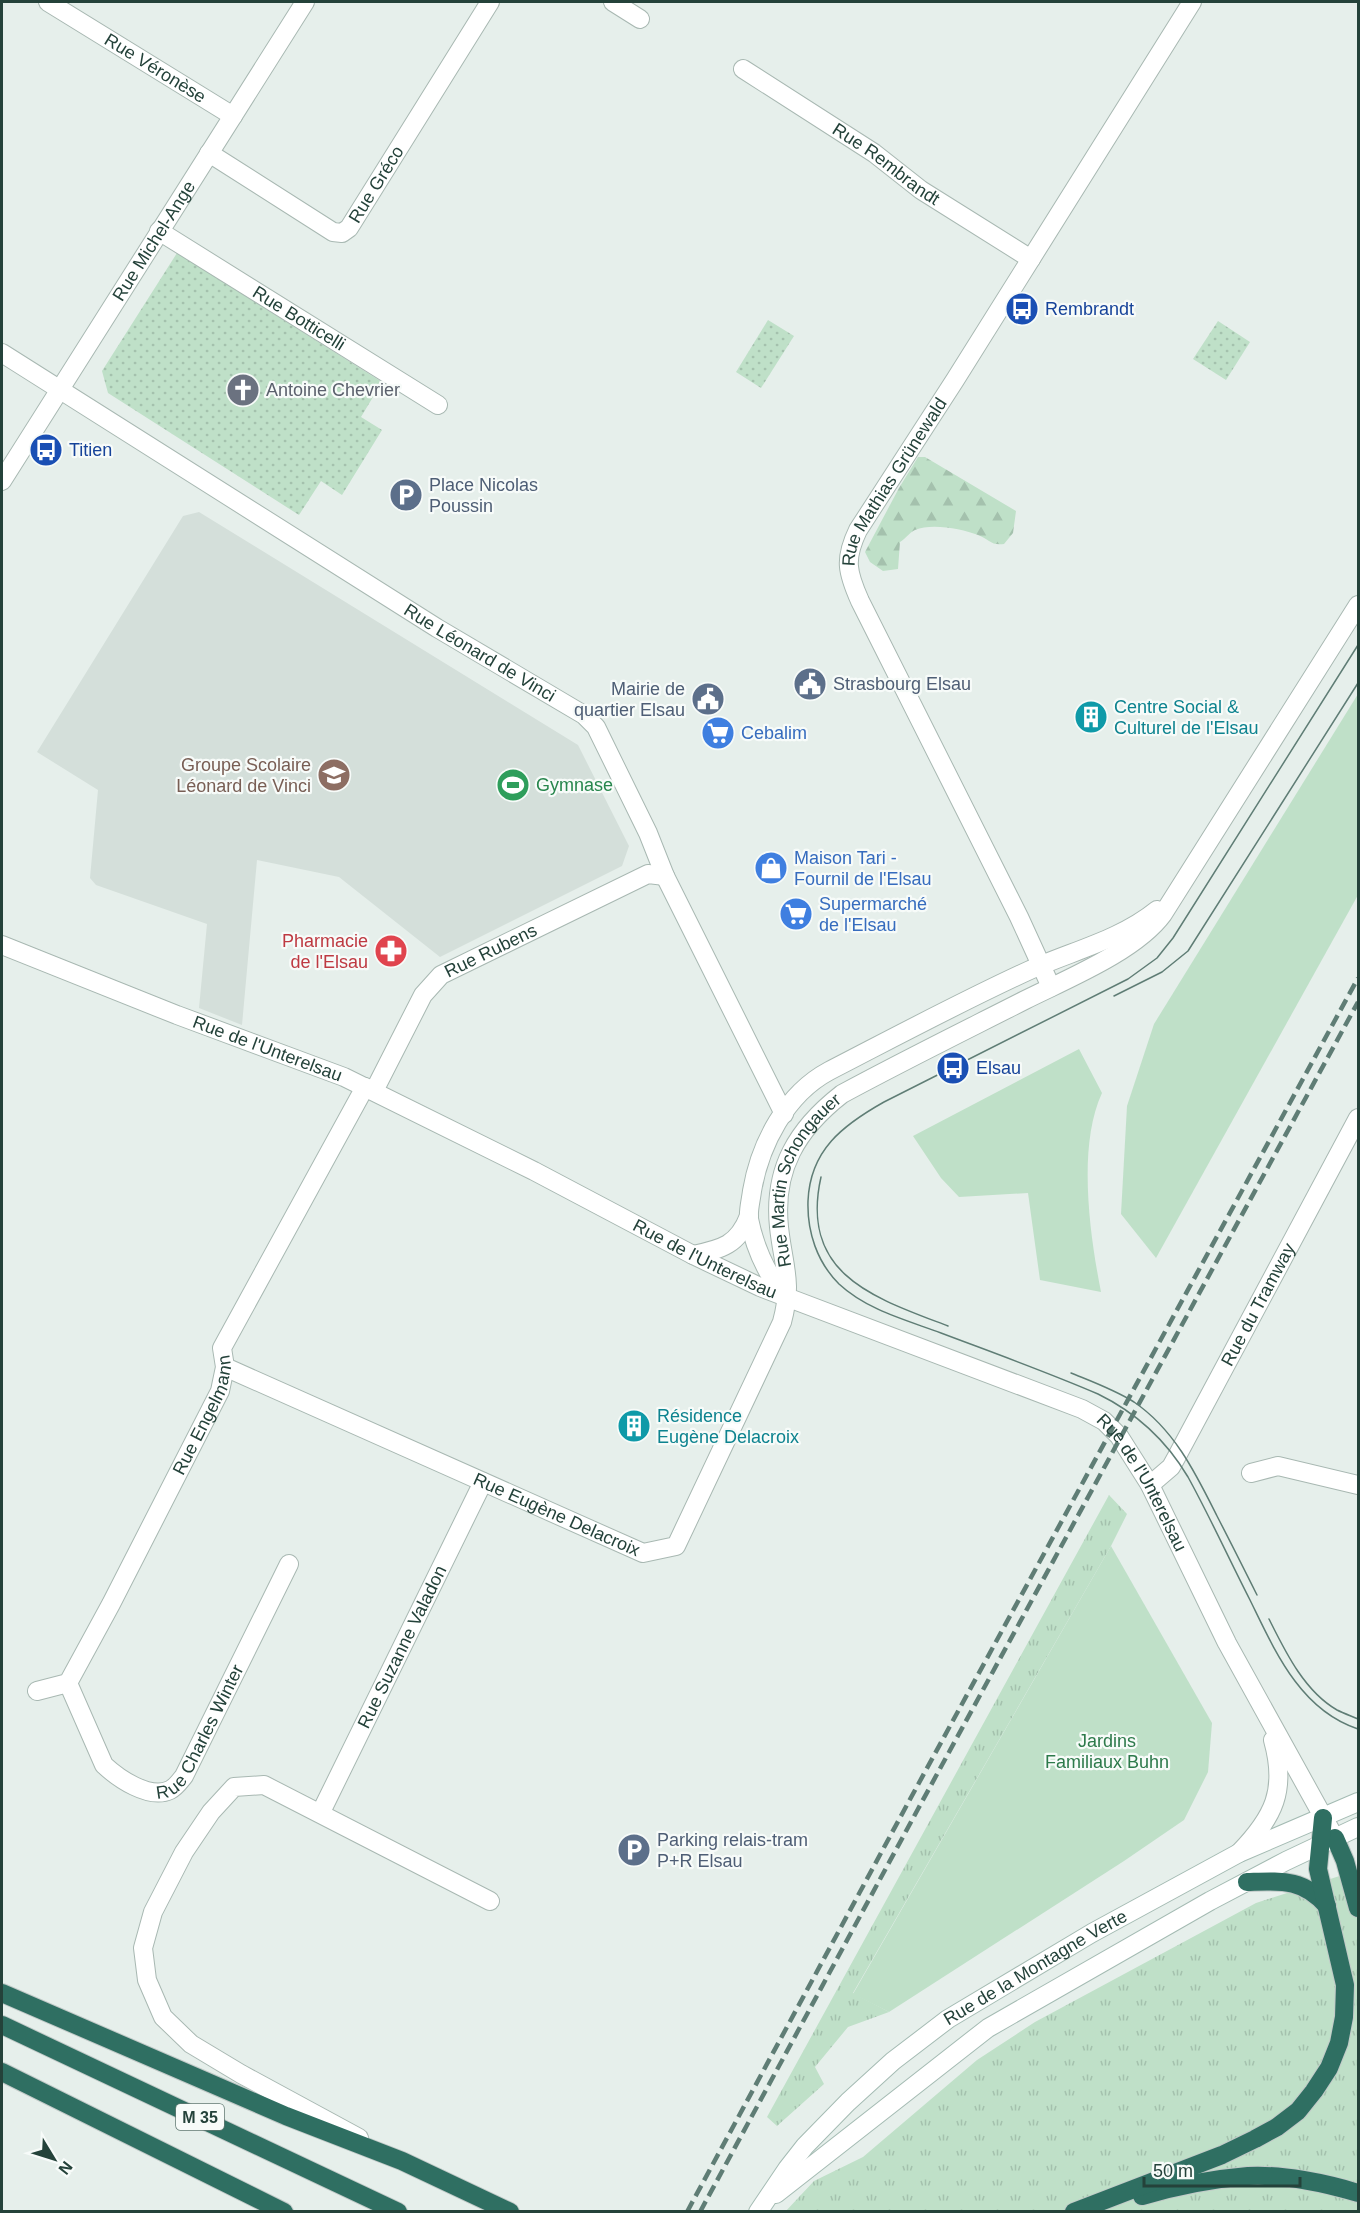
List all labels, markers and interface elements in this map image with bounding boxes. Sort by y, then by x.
street label: Rue Véronèse [101,29,210,107]
street label: Rue Rembrandt [829,119,943,209]
street label: Rue Gréco [345,142,408,227]
street label: Rue Michel-Ange [108,177,199,305]
street label: Rue Botticelli [249,282,349,355]
bus stop icon: Rembrandt [1004,291,1040,327]
place label: Rembrandt [1045,299,1134,319]
church icon: Antoine Chevrier [225,372,261,408]
place label: Antoine Chevrier [266,380,400,400]
street label: Rue Mathias Grünewald [839,394,951,567]
bus stop icon: Titien [28,432,64,468]
place label: Titien [69,440,112,460]
place label: Place Nicolas Poussin [429,475,538,516]
parking icon: Place Nicolas Poussin [388,477,424,513]
street label: Rue Léonard de Vinci [400,600,559,706]
public building icon: Strasbourg Elsau [792,666,828,702]
place label: Strasbourg Elsau [833,674,971,694]
place label: Mairie de quartier Elsau [574,679,685,720]
public building icon: Mairie de quartier Elsau [690,681,726,717]
place label: Centre Social & Culturel de l'Elsau [1114,697,1259,738]
building icon: Centre Social & Culturel de l'Elsau [1073,699,1109,735]
supermarket icon: Cebalim [700,715,736,751]
place label: Cebalim [741,723,807,743]
place label: Groupe Scolaire Léonard de Vinci [176,755,311,796]
school or university icon: Groupe Scolaire Léonard de Vinci [316,757,352,793]
sports icon: Gymnase [495,767,531,803]
place label: Gymnase [536,775,613,795]
place label: Maison Tari - Fournil de l'Elsau [794,848,932,889]
shop icon: Maison Tari - Fournil de l'Elsau [753,850,789,886]
place label: Supermarché de l'Elsau [819,894,927,935]
supermarket icon: Supermarché de l'Elsau [778,896,814,932]
street label: Rue Rubens [441,920,540,982]
place label: Pharmacie de l'Elsau [282,931,368,972]
pharmacy icon: Pharmacie de l'Elsau [373,933,409,969]
street label: Rue de l'Unterelsau [190,1012,345,1085]
bus stop icon: Elsau [935,1050,971,1086]
place label: Elsau [976,1058,1021,1078]
street label: Rue Martin Schongauer [768,1089,845,1269]
street label: Rue de l'Unterelsau [630,1215,780,1302]
street label: Rue du Tramway [1217,1240,1299,1369]
street label: Rue Engelmann [169,1354,235,1478]
place label: Résidence Eugène Delacroix [657,1406,799,1447]
building icon: Résidence Eugène Delacroix [616,1408,652,1444]
street label: Rue de l'Unterelsau [1093,1410,1191,1555]
street label: Rue Eugène Delacroix [470,1469,643,1560]
street label: Rue Suzanne Valadon [354,1562,450,1732]
street label: Rue Charles Winter [155,1661,248,1803]
park label: Jardins Familiaux Buhn [1045,1731,1169,1772]
place label: Parking relais-tram P+R Elsau [657,1830,808,1871]
parking icon: Parking relais-tram P+R Elsau [616,1832,652,1868]
street label: Rue de la Montagne Verte [940,1906,1130,2029]
road number: M 35 [176,2104,224,2130]
north arrow [24,2129,84,2189]
scale bar [1144,2150,1300,2188]
text: N [55,2158,76,2178]
text: 50 m [1153,2161,1193,2181]

